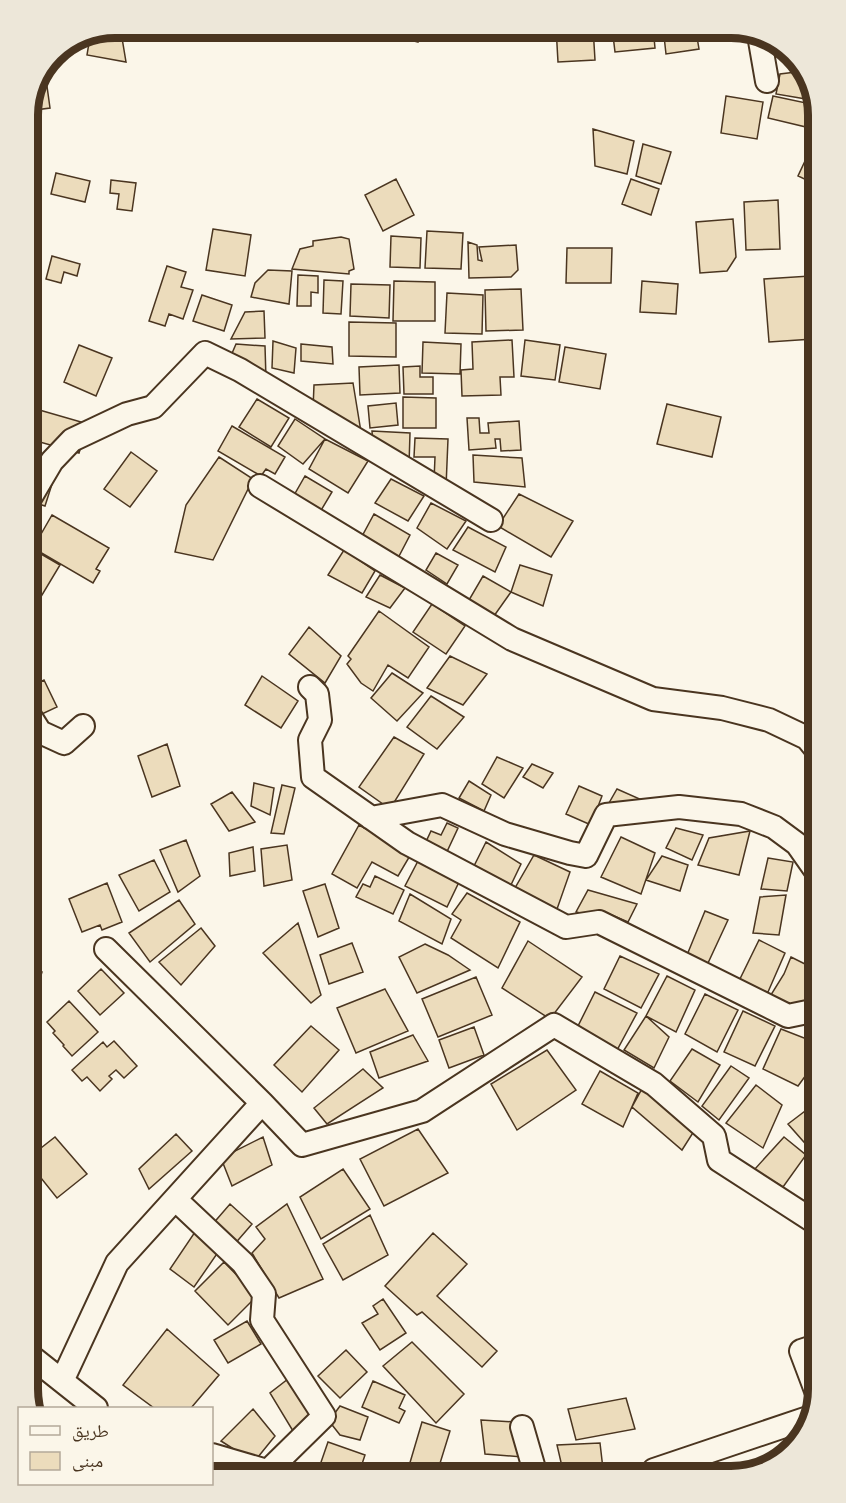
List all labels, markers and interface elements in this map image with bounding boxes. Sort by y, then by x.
legend [18,1407,213,1485]
text: طريق [72,1421,109,1444]
text: مبنى [72,1451,103,1474]

